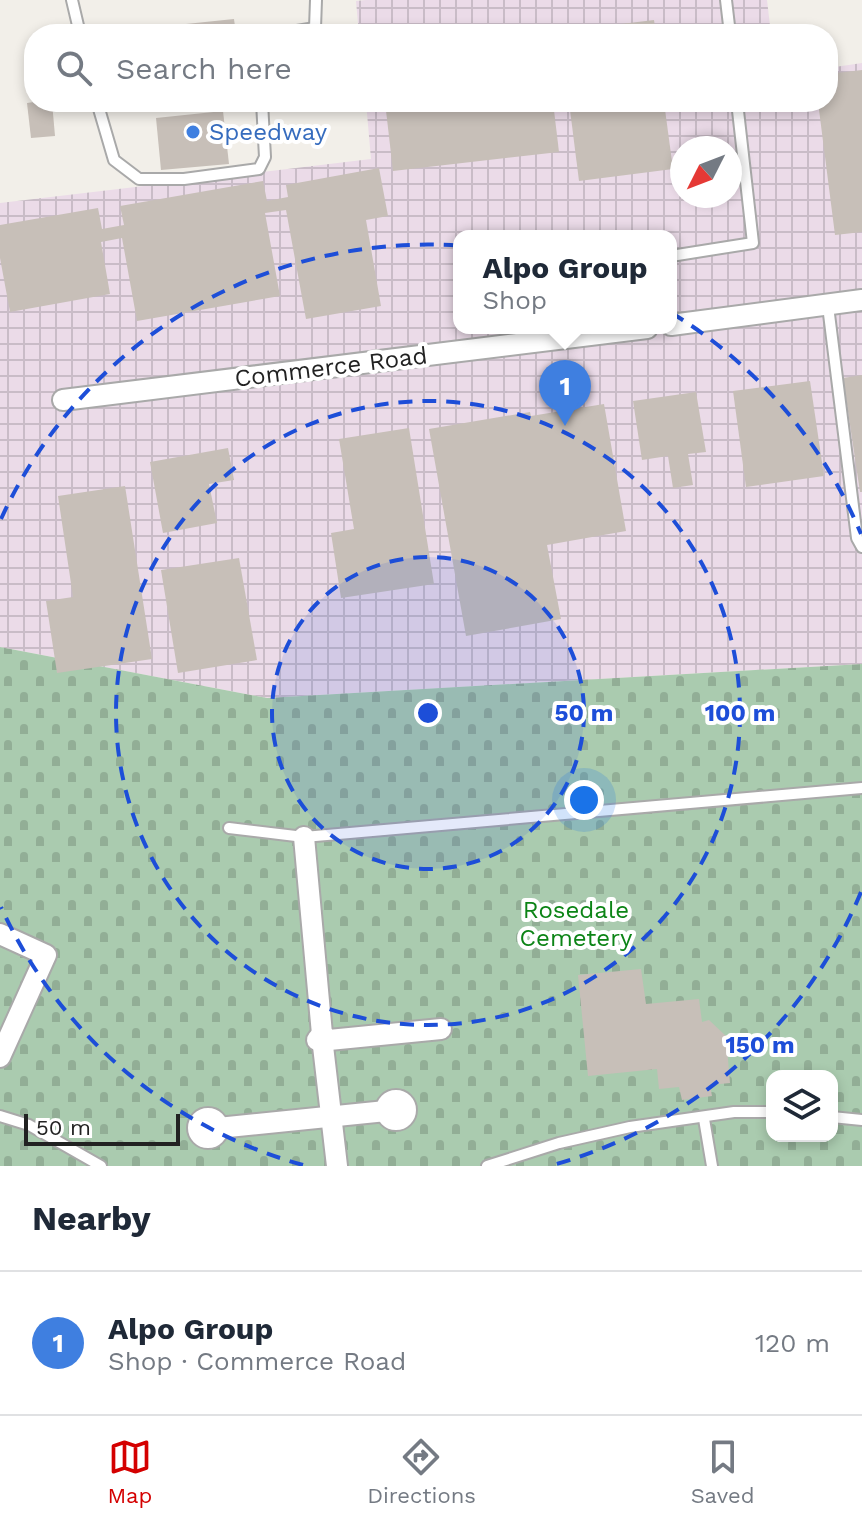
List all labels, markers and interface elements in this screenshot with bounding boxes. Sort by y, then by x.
search box [24,24,838,112]
icon: search [52,46,96,90]
text: Search here [116,51,292,86]
place label: Speedway [209,118,328,146]
marker: Speedway [184,123,202,141]
north arrow [670,136,742,208]
popup [453,230,677,334]
text: Alpo Group [482,250,648,285]
text: Shop [482,285,547,315]
street label: Commerce Road [233,341,429,393]
pin: 1 [539,360,591,426]
centre of rings [414,699,442,727]
text: 50 m [555,699,613,727]
text: 100 m [705,699,775,727]
your location [564,780,604,820]
park label: Rosedale Cemetery [520,896,633,952]
text: 150 m [725,1031,795,1059]
map controls [766,1070,838,1142]
button: layers [766,1070,838,1142]
scale bar [24,1110,180,1146]
text: 50 m [36,1115,91,1140]
text: Nearby [32,1198,151,1238]
text: Alpo Group [108,1311,273,1346]
text: 1 [52,1328,64,1358]
text: 120 m [755,1328,830,1358]
text: Shop · Commerce Road [108,1346,406,1376]
tab: Map [107,1435,152,1508]
tab: Directions [367,1435,476,1508]
tab: Saved [691,1435,755,1508]

